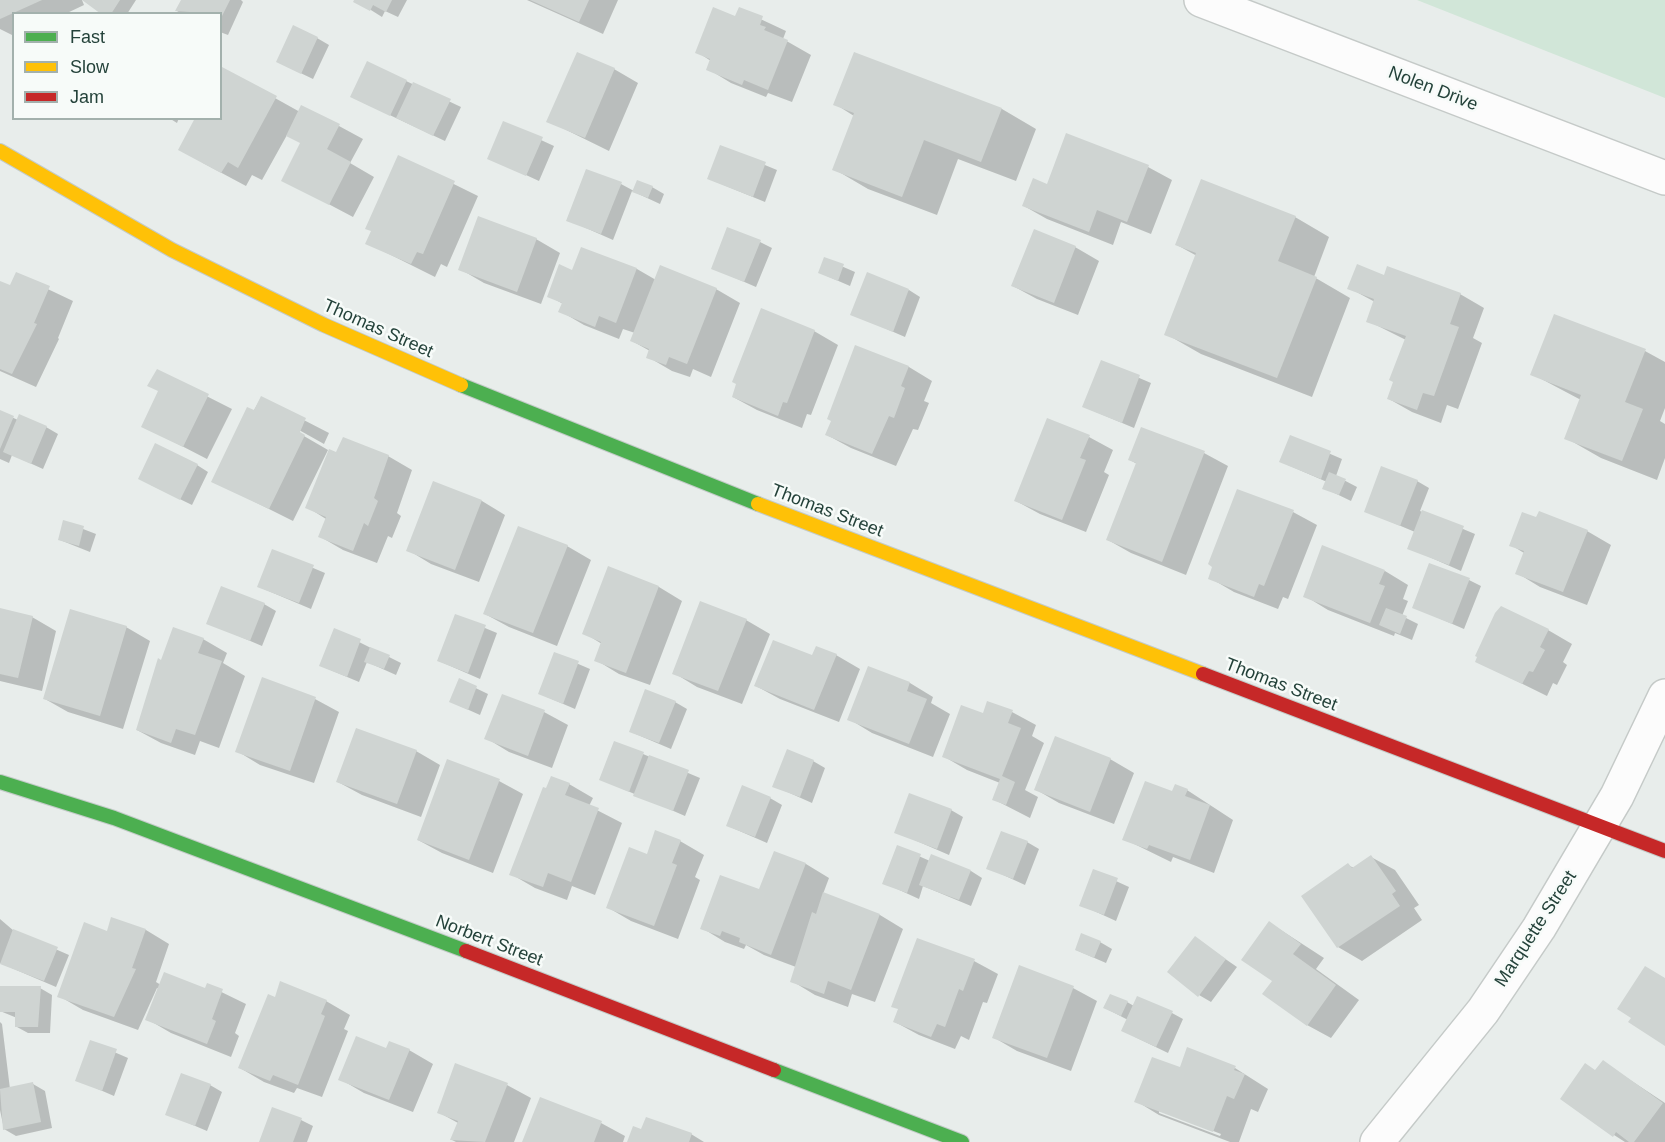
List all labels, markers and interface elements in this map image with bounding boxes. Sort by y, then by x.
legend [12,12,222,120]
text: Fast [70,27,105,47]
text: Slow [70,57,109,77]
street label: Nolen Drive [1385,62,1481,116]
text: Jam [70,87,104,107]
street label: Thomas Street [320,295,436,363]
street label: Thomas Street [768,480,886,542]
street label: Thomas Street [1222,654,1340,716]
street label: Marquette Street [1490,867,1582,991]
street label: Norbert Street [432,911,546,971]

